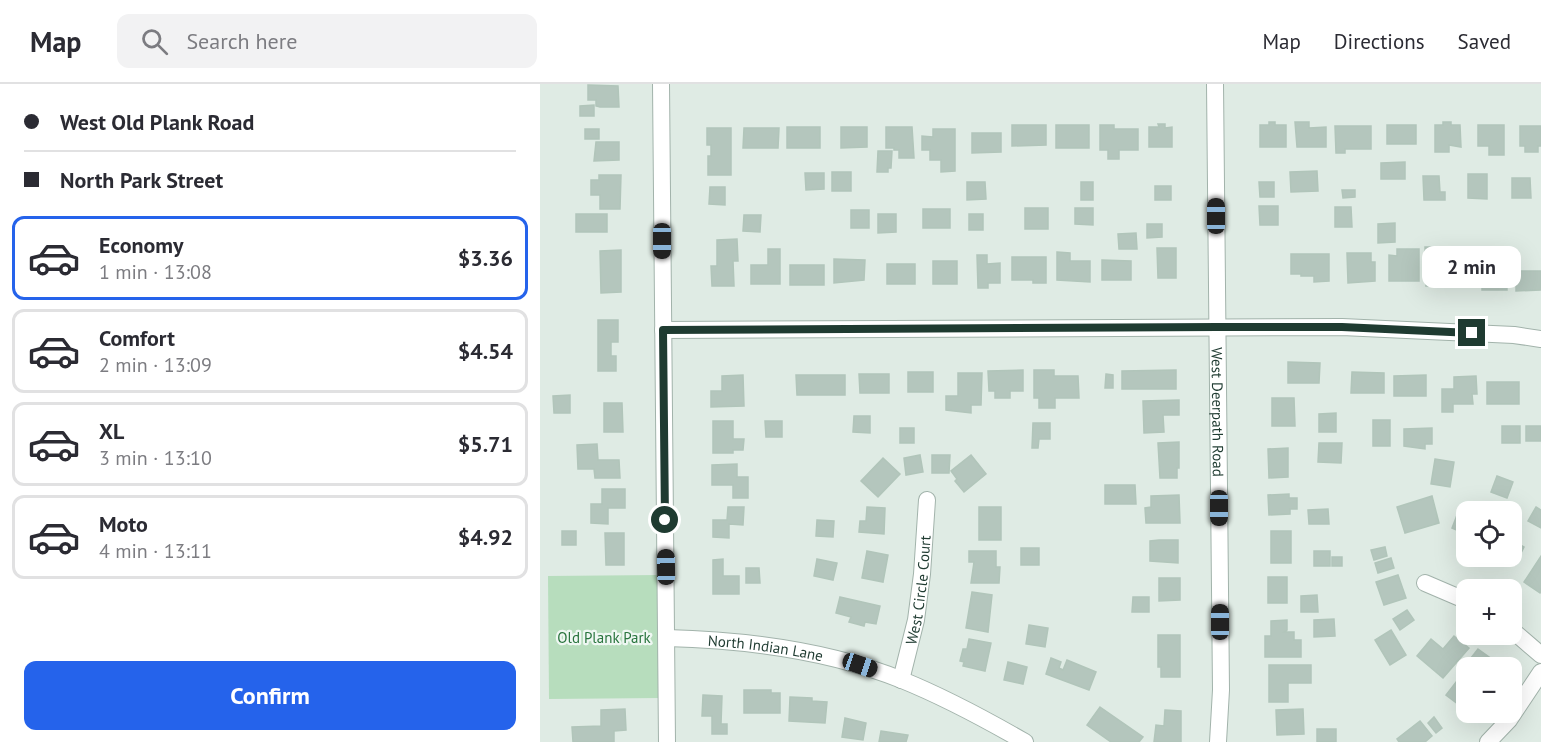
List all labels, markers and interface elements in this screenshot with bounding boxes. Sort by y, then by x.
search box [117,14,537,68]
text: Map [30,23,81,60]
icon: search [138,25,171,58]
text: Search here [186,27,297,55]
text: Map [1262,28,1301,55]
text: Directions [1334,28,1425,55]
text: Saved [1458,28,1511,55]
text: West Old Plank Road [60,108,254,136]
text: North Park Street [60,166,223,194]
car [1207,198,1225,234]
car [653,223,671,259]
icon: car [27,231,81,285]
text: Economy [99,231,183,259]
text: $3.36 [458,244,513,272]
callout: 2 min [1422,246,1522,288]
text: 2 min [1447,254,1496,280]
text: 1 min · 13:08 [99,259,212,285]
route end [1458,319,1485,346]
icon: car [27,324,81,378]
text: Comfort [99,324,175,352]
text: $4.54 [458,337,513,365]
street label: West Deerpath Road [1208,347,1228,477]
text: 2 min · 13:09 [99,352,212,378]
icon: car [27,417,81,471]
text: XL [99,417,124,445]
text: $5.71 [458,430,513,458]
text: 3 min · 13:10 [99,445,212,471]
car [1210,490,1228,526]
map controls [1456,501,1522,723]
button: locate [1456,501,1522,567]
route start [651,506,678,533]
icon: car [27,510,81,564]
text: Moto [99,510,148,538]
text: $4.92 [458,523,513,551]
street label: West Circle Court [901,535,934,647]
text: 4 min · 13:11 [99,538,212,564]
car [657,549,675,585]
button: + [1456,579,1522,645]
car [1211,604,1229,640]
park label: Old Plank Park [557,628,652,647]
street label: North Indian Lane [707,630,825,665]
car [840,651,880,679]
button: − [1456,657,1522,723]
button: Confirm [24,661,516,730]

